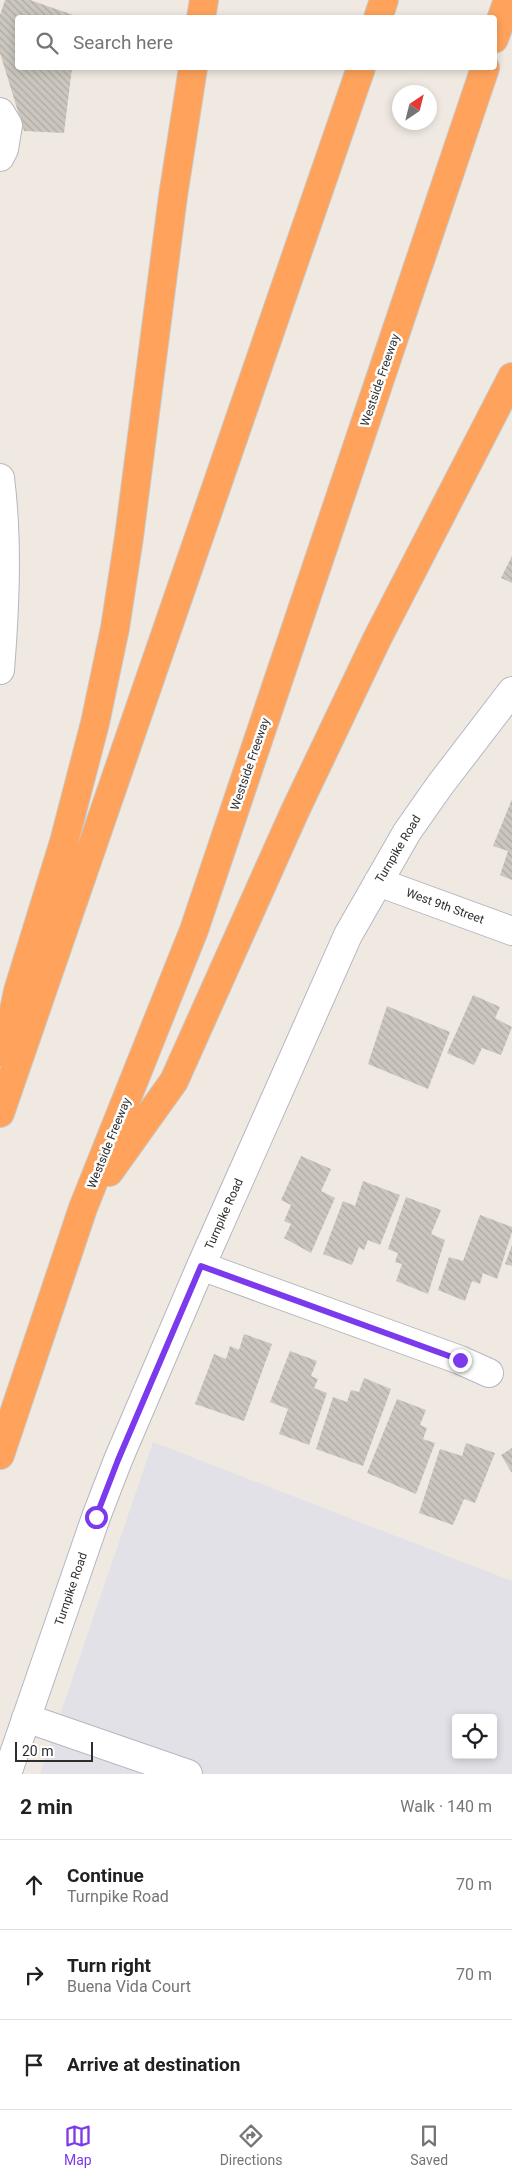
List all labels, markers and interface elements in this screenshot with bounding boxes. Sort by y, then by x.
search box [15,15,497,70]
icon: search [33,29,61,57]
text: Search here [73,31,173,54]
north arrow [392,85,437,130]
street label: Westside Freeway [358,332,402,428]
street label: Westside Freeway [228,716,272,812]
street label: Turnpike Road [372,813,424,885]
street label: West 9th Street [404,885,486,927]
street label: Westside Freeway [84,1095,134,1190]
street label: Turnpike Road [202,1176,246,1252]
route end [449,1349,472,1372]
route start [85,1506,108,1529]
street label: Turnpike Road [52,1551,90,1627]
map controls [452,1714,497,1759]
button: locate [452,1714,497,1759]
scale bar [15,1739,92,1762]
text: 20 m [22,1743,54,1759]
text: 2 min [20,1795,73,1819]
text: Walk · 140 m [400,1797,492,1816]
text: Continue [67,1864,144,1887]
icon: ahead [20,1871,48,1899]
text: 70 m [456,1875,492,1894]
text: Turnpike Road [67,1887,169,1906]
text: Turn right [67,1954,151,1977]
icon: right [20,1961,48,1989]
text: 70 m [456,1965,492,1984]
text: Buena Vida Court [67,1977,191,1996]
icon: arrive [20,2051,48,2079]
text: Arrive at destination [67,2053,240,2076]
tab: Map [64,2122,92,2168]
tab: Directions [220,2122,283,2168]
tab: Saved [410,2122,448,2168]

